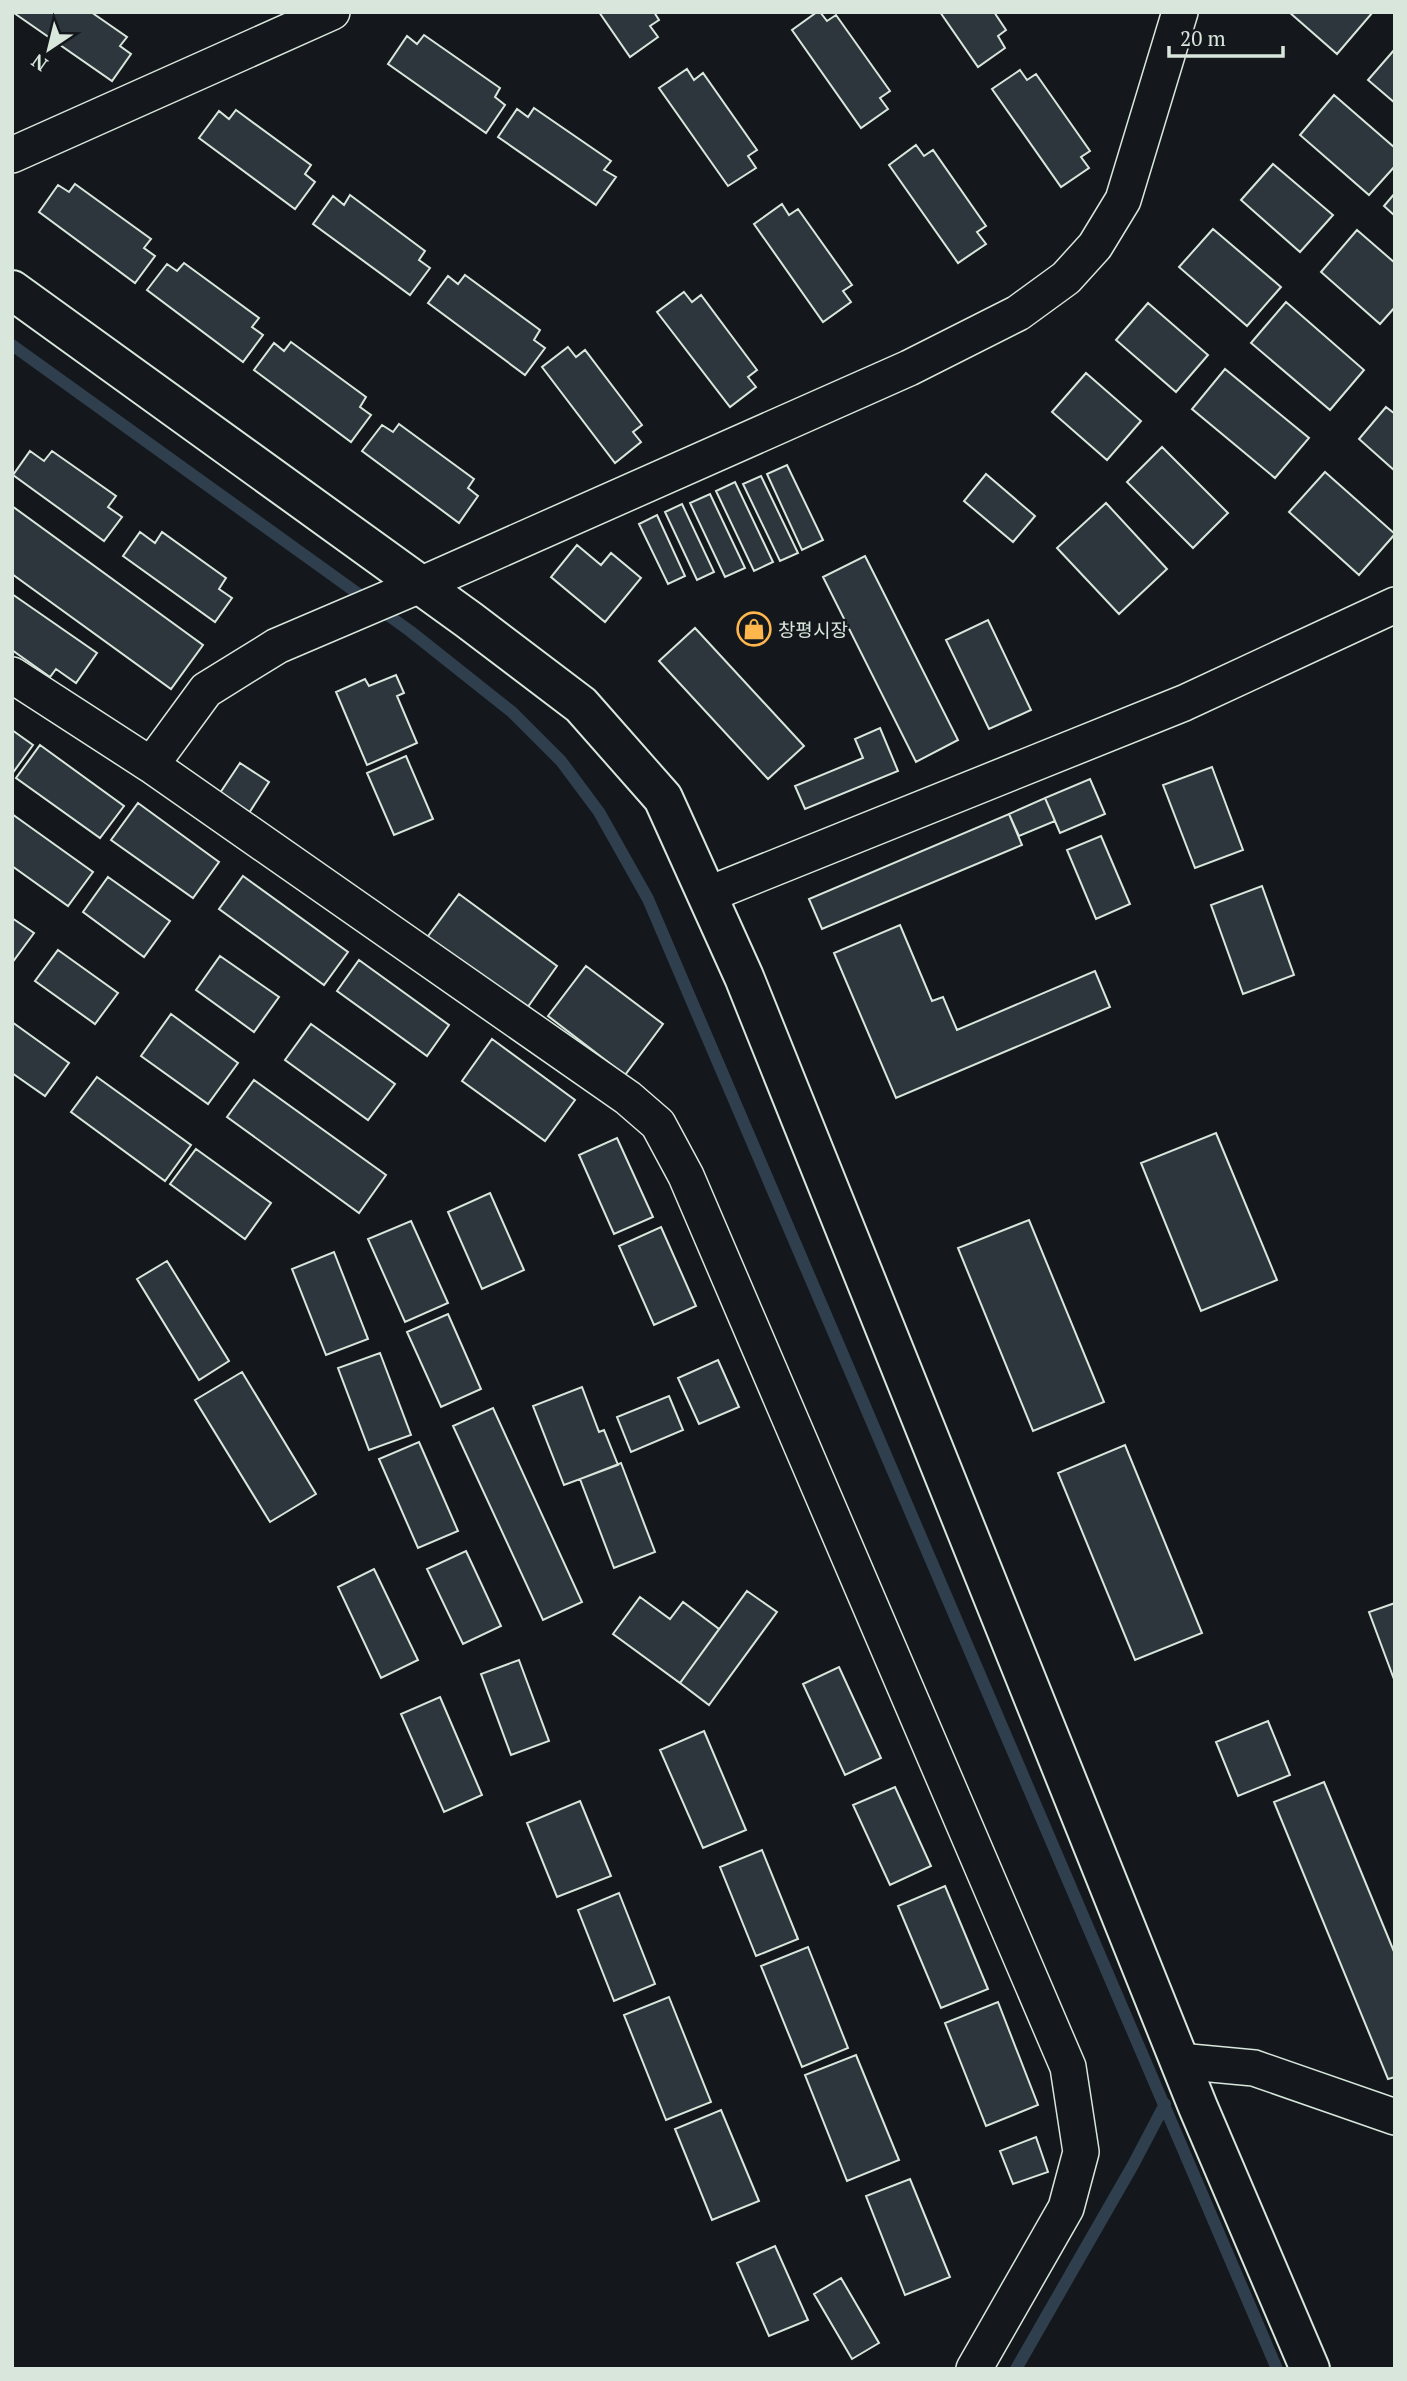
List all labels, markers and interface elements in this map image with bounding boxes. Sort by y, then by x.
north arrow [14,14,84,84]
scale bar [1169,14,1283,58]
text: 20 m [1180,24,1226,52]
text: N [25,49,52,78]
shop icon: 창평시장 [735,610,773,648]
place label: 창평시장 [778,617,848,642]

